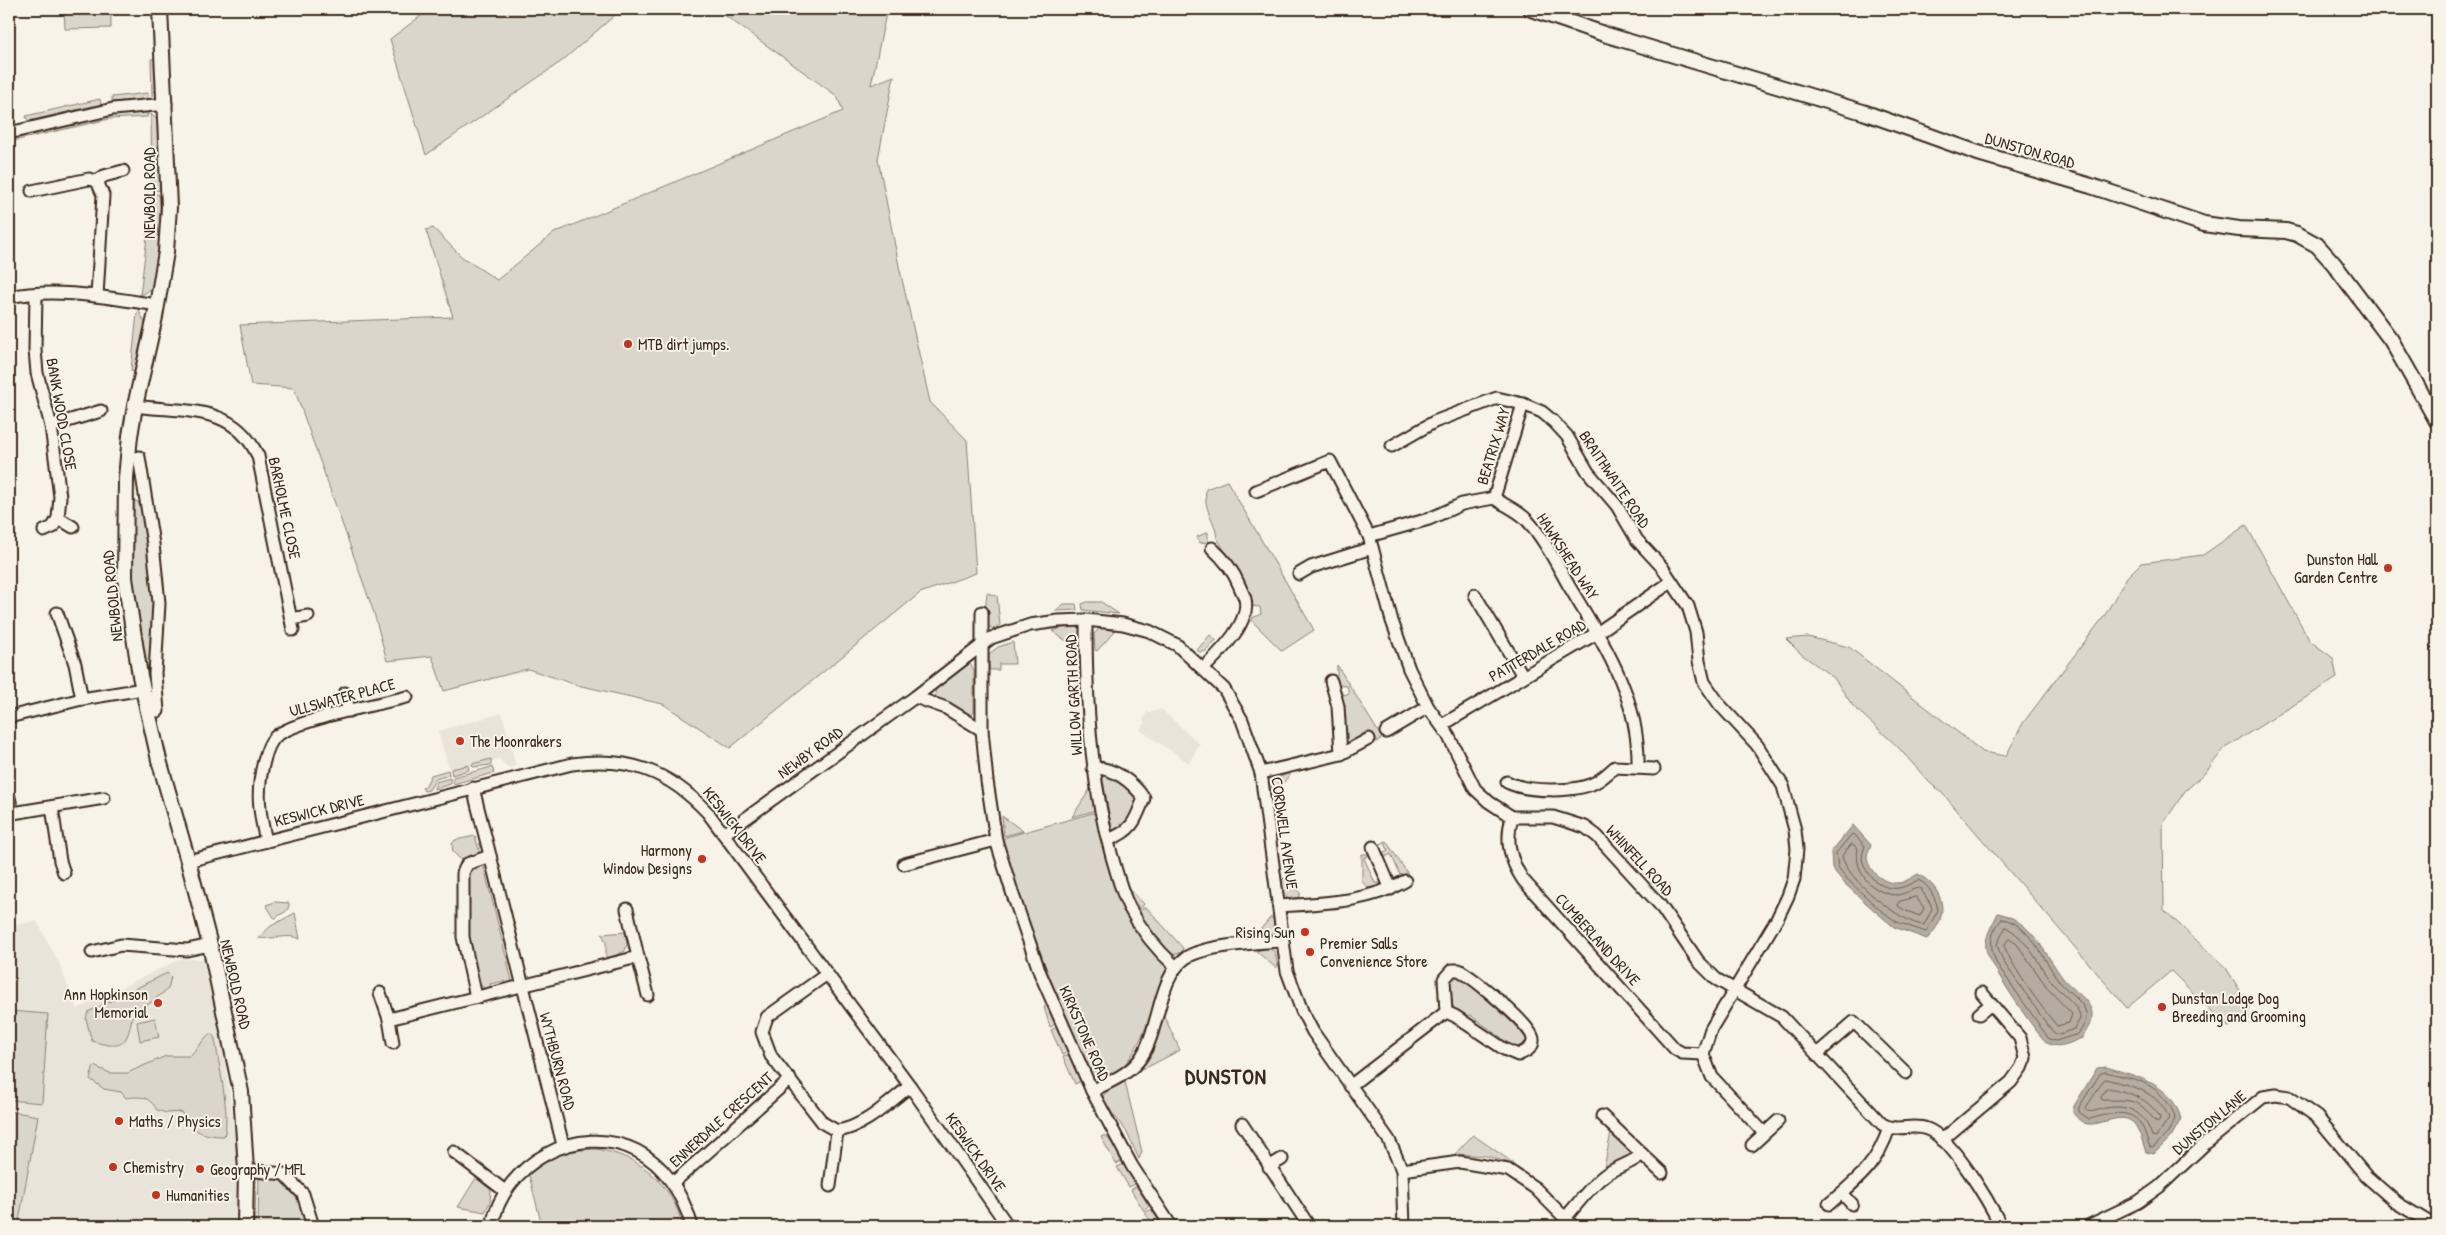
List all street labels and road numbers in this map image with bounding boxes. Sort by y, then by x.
street label: DUNSTON ROAD [1983,127,2078,173]
street label: NEWBOLD ROAD [138,147,160,239]
street label: BANK WOOD CLOSE [41,356,83,472]
street label: BEATRIX WAY [1471,405,1515,487]
street label: BRAITHWAITE ROAD [1574,426,1656,532]
street label: BARHOLME CLOSE [263,455,307,561]
street label: HAWKSHEAD WAY [1532,508,1604,604]
street label: NEWBOLD ROAD [96,549,128,643]
street label: PATTERDALE ROAD [1485,613,1590,687]
street label: WILLOW GARTH ROAD [1059,634,1087,756]
street label: ULLSWATER PLACE [287,672,397,722]
street label: NEWBY ROAD [773,721,847,783]
street label: CORDWELL AVENUE [1266,775,1304,891]
street label: KESWICK DRIVE [698,782,772,868]
street label: KESWICK DRIVE [272,788,366,832]
street label: WHINFELL ROAD [1601,820,1679,901]
street label: CUMBERLAND DRIVE [1550,888,1646,990]
street label: NEWBOLD ROAD [215,937,257,1031]
street label: KIRKSTONE ROAD [1054,982,1116,1085]
street label: WYTHBURN ROAD [534,1010,582,1112]
street label: ENNERDALE CRESCENT [664,1066,778,1172]
street label: DUNSTON LANE [2167,1085,2251,1159]
street label: KESWICK DRIVE [941,1108,1011,1196]

